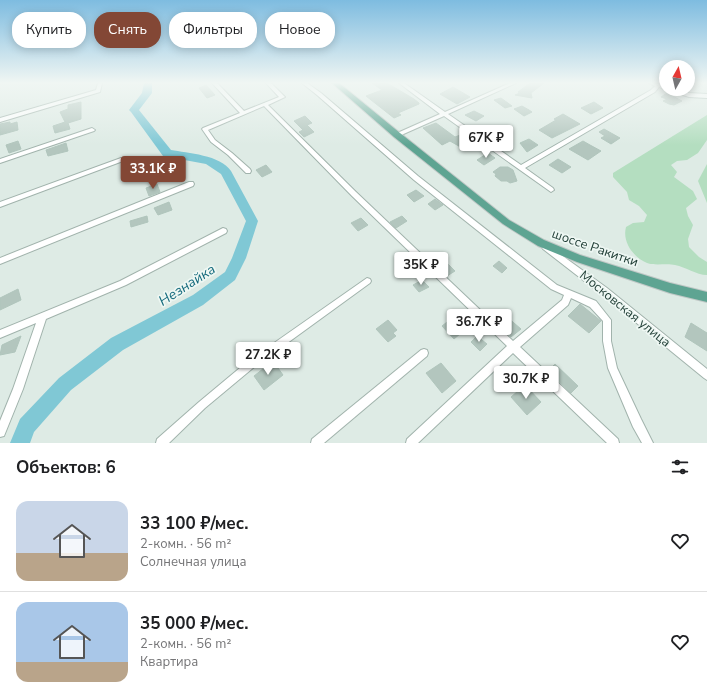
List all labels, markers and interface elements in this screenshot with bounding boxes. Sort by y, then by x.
chip: Купить [12,12,86,48]
chip: Снять [94,12,161,48]
chip: Фильтры [169,12,257,48]
chip: Новое [265,12,335,48]
north arrow [659,60,695,96]
map controls [659,60,695,96]
pin: 67K ₽ [458,125,514,159]
text: 67K ₽ [468,129,504,147]
pin: 33.1K ₽ [116,156,190,190]
text: 33.1K ₽ [130,160,176,178]
street label: шоссе Ракитки [549,225,641,271]
pin: 35K ₽ [393,252,449,286]
text: 35K ₽ [403,256,439,274]
water label: Незнайка [155,260,219,310]
street label: Московская улица [576,267,674,351]
pin: 36.7K ₽ [442,309,516,343]
text: 36.7K ₽ [456,313,502,331]
pin: 27.2K ₽ [231,342,305,376]
text: 27.2K ₽ [245,346,291,364]
pin: 30.7K ₽ [489,366,563,400]
text: 30.7K ₽ [503,370,549,388]
text: Объектов: 6 [16,456,116,479]
icon: filters [669,456,691,478]
text: 33 100 ₽/мес. [140,512,248,535]
icon: home [48,517,96,565]
icon: heart [669,530,691,552]
text: 2-комн. · 56 m² [140,535,231,553]
text: Солнечная улица [140,553,246,571]
text: 35 000 ₽/мес. [140,612,248,635]
icon: home [48,618,96,666]
icon: heart [669,631,691,653]
text: 2-комн. · 56 m² [140,635,231,653]
text: Квартира [140,653,198,671]

